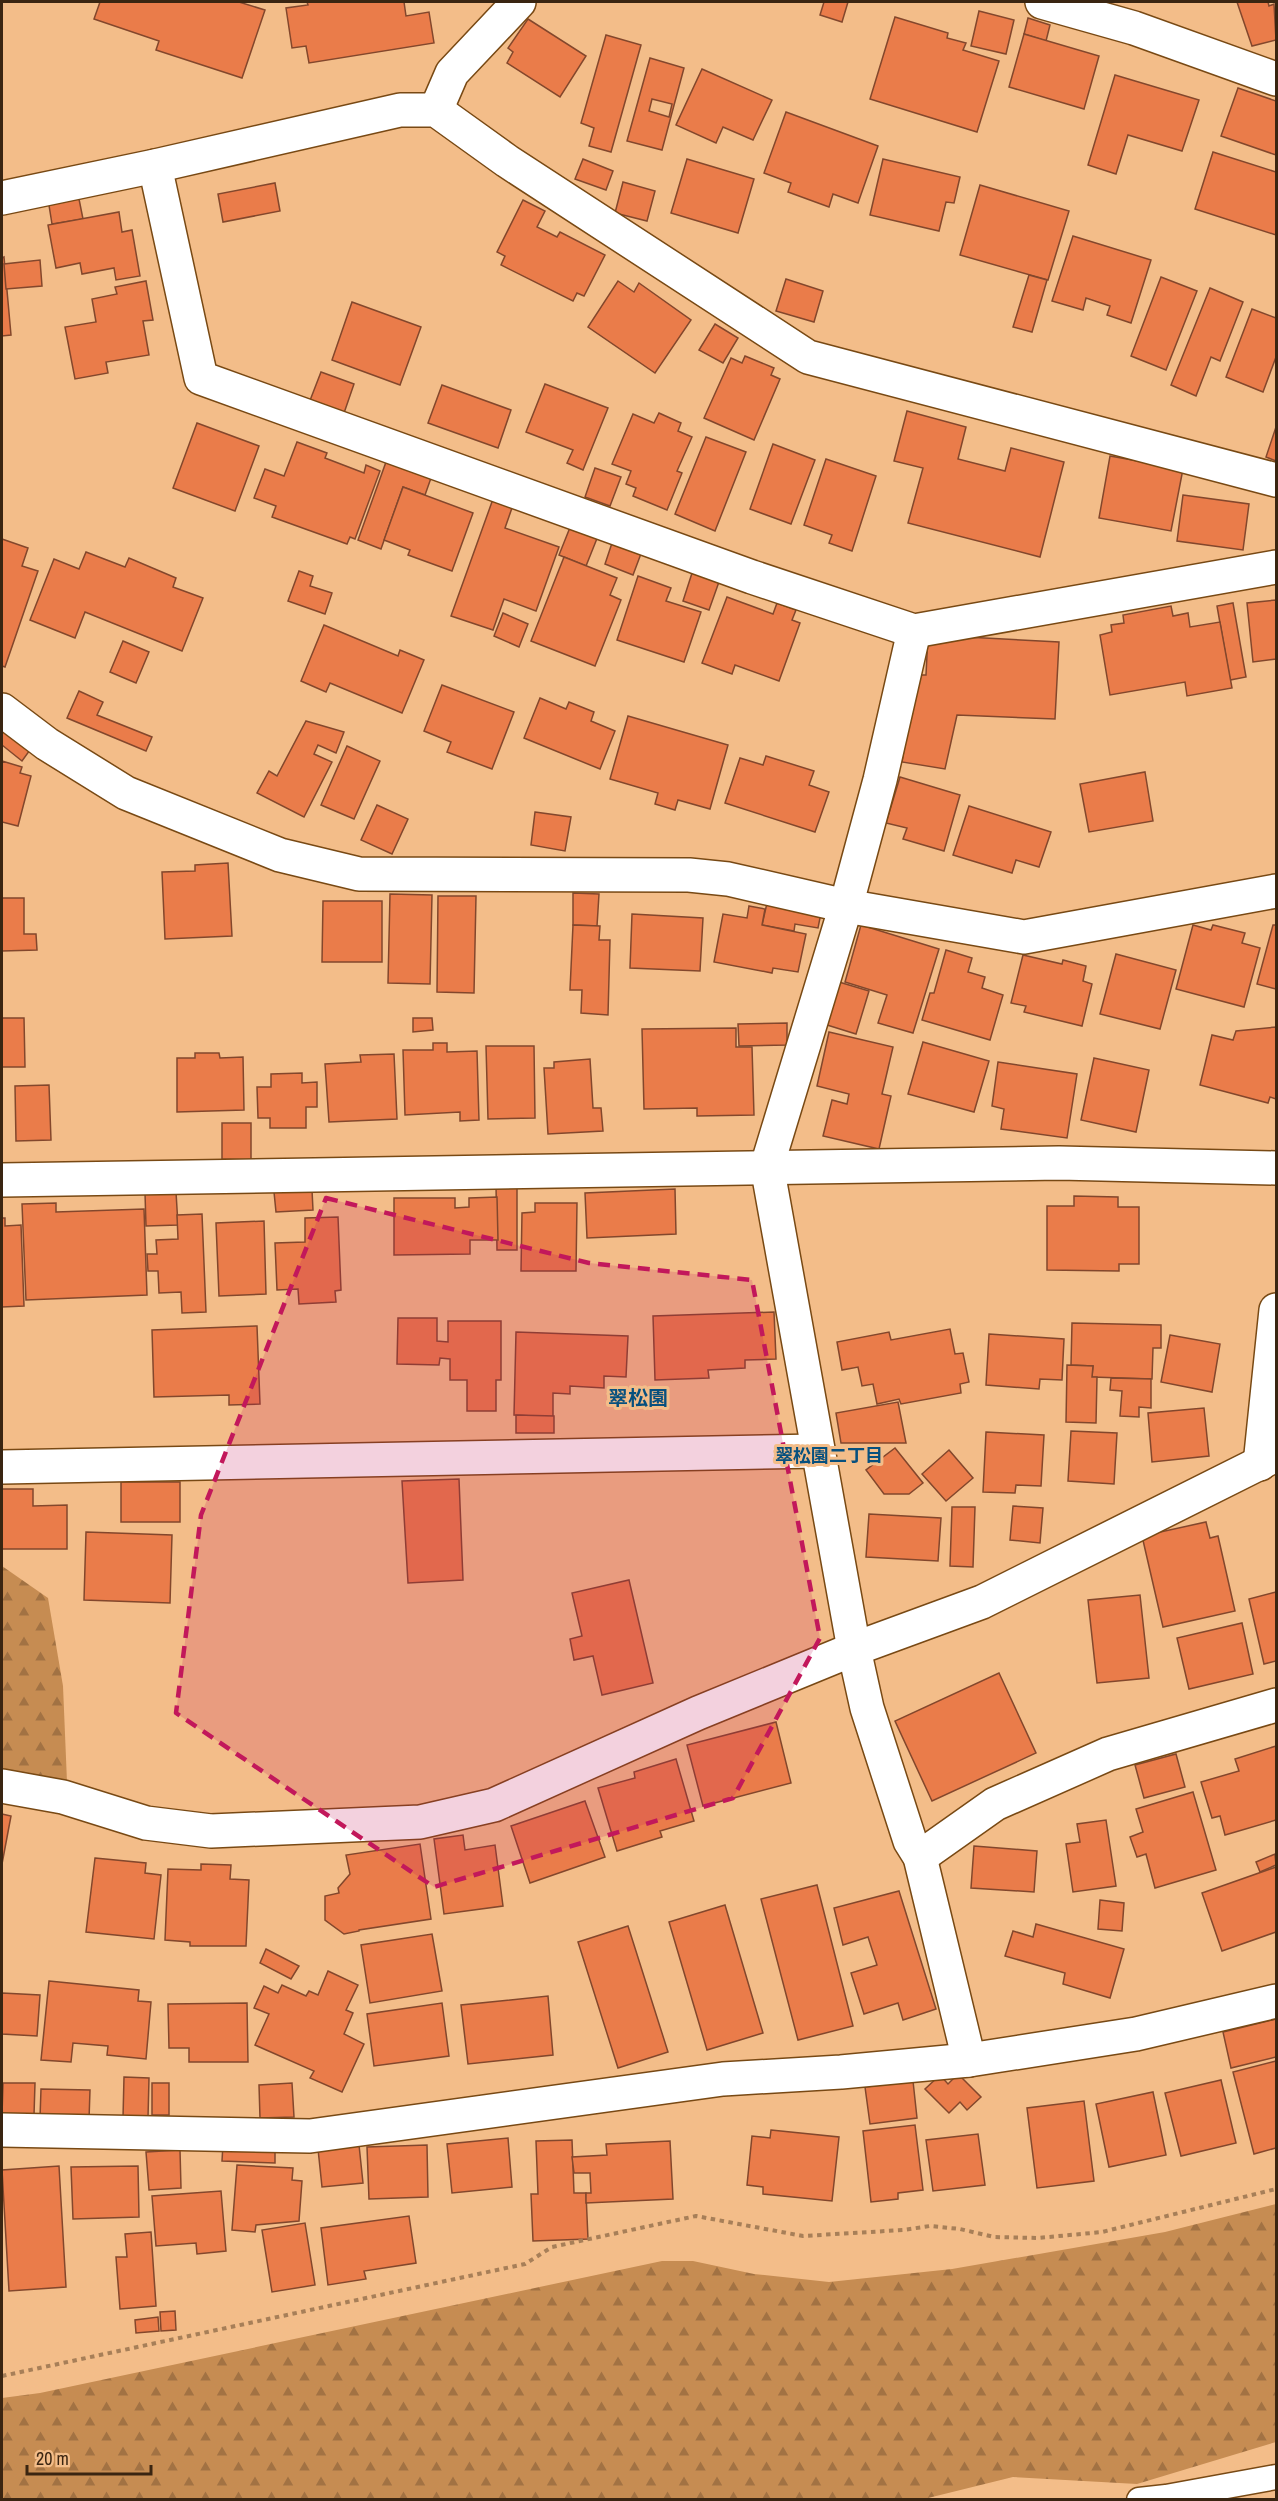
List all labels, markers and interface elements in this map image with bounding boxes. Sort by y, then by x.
district label: 翠松園 [608,1384,668,1411]
district label: 翠松園二丁目 [775,1443,883,1468]
scale bar [27,2438,152,2476]
text: 20 m [36,2446,69,2471]

